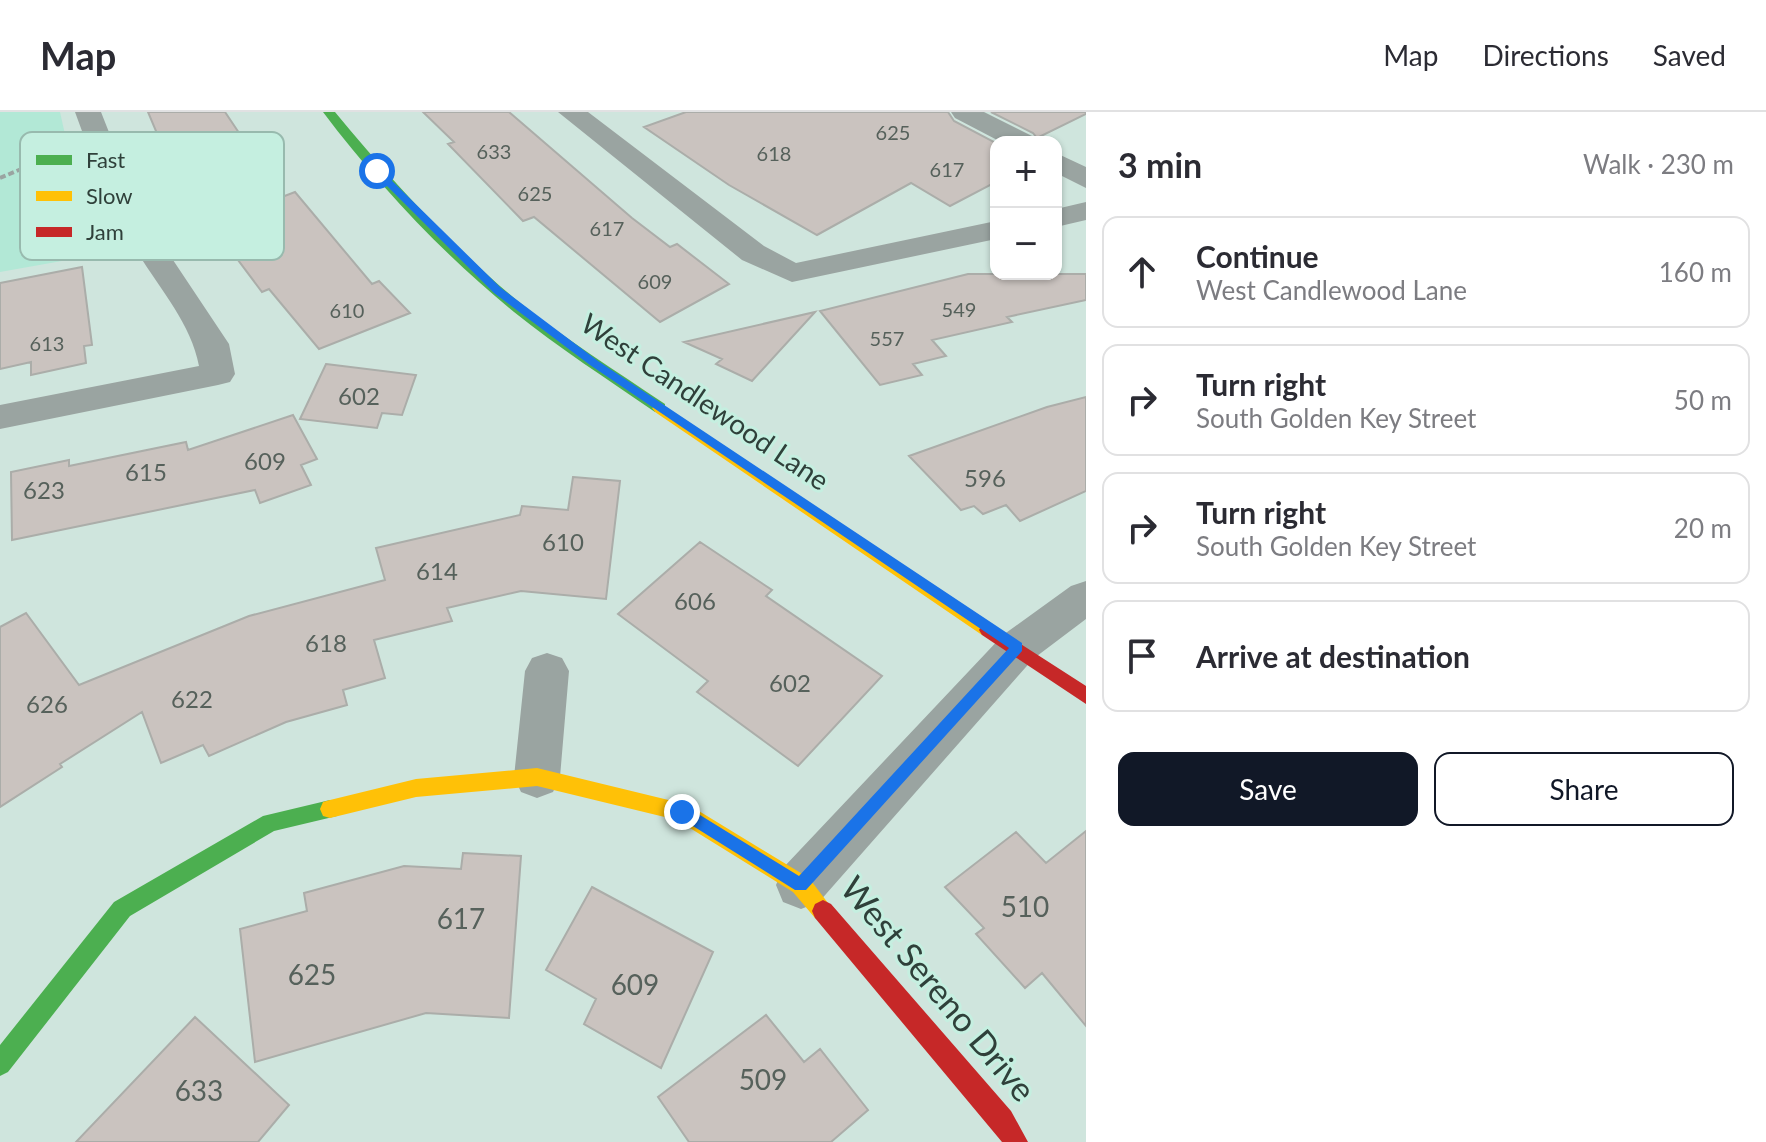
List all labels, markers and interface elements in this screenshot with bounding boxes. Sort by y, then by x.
text: Map [40,32,116,78]
text: Map [1383,38,1438,72]
text: Directions [1482,38,1609,72]
text: Saved [1653,38,1726,72]
house number: 625 [876,120,910,144]
legend [20,132,284,260]
map controls [990,136,1062,280]
button: + [990,136,1062,208]
house number: 633 [477,139,511,163]
house number: 618 [757,141,791,165]
text: 3 min [1118,144,1202,185]
text: Fast [86,146,125,173]
text: Walk · 230 m [1583,148,1734,180]
route start [359,153,395,189]
house number: 617 [930,157,964,181]
house number: 625 [518,181,552,205]
text: Slow [86,182,133,209]
button: − [990,208,1062,280]
house number: 617 [590,216,624,240]
text: Jam [86,218,124,245]
text: Continue [1196,238,1319,274]
icon: ahead [1120,250,1164,294]
text: 160 m [1659,256,1732,288]
house number: 609 [638,269,672,293]
text: West Candlewood Lane [1196,274,1467,306]
house number: 549 [942,297,976,321]
house number: 610 [330,298,364,322]
street label: West Candlewood Lane [575,305,836,497]
house number: 557 [870,326,904,350]
house number: 613 [30,331,64,355]
text: Turn right [1196,366,1326,402]
icon: right [1120,378,1164,422]
house number: 602 [338,381,380,410]
text: 50 m [1674,384,1732,416]
text: South Golden Key Street [1196,402,1476,434]
house number: 609 [244,446,286,475]
house number: 615 [125,457,167,486]
house number: 596 [964,463,1006,492]
house number: 623 [23,475,65,504]
text: Turn right [1196,494,1326,530]
icon: right [1120,506,1164,550]
text: 20 m [1674,512,1732,544]
house number: 610 [542,527,584,556]
text: South Golden Key Street [1196,530,1476,562]
house number: 614 [416,556,458,585]
house number: 606 [674,586,716,615]
house number: 618 [305,628,347,657]
icon: arrive [1120,634,1164,678]
text: Arrive at destination [1196,638,1470,674]
house number: 602 [769,668,811,697]
house number: 622 [171,684,213,713]
house number: 626 [26,689,68,718]
button: Save [1118,752,1418,826]
button: Share [1434,752,1734,826]
route end [664,794,700,830]
street label: West Sereno Drive [833,867,1045,1109]
house number: 510 [1001,889,1049,923]
house number: 617 [437,901,485,935]
house number: 625 [288,957,336,991]
house number: 609 [611,967,659,1001]
house number: 509 [739,1062,787,1096]
house number: 633 [175,1073,223,1107]

